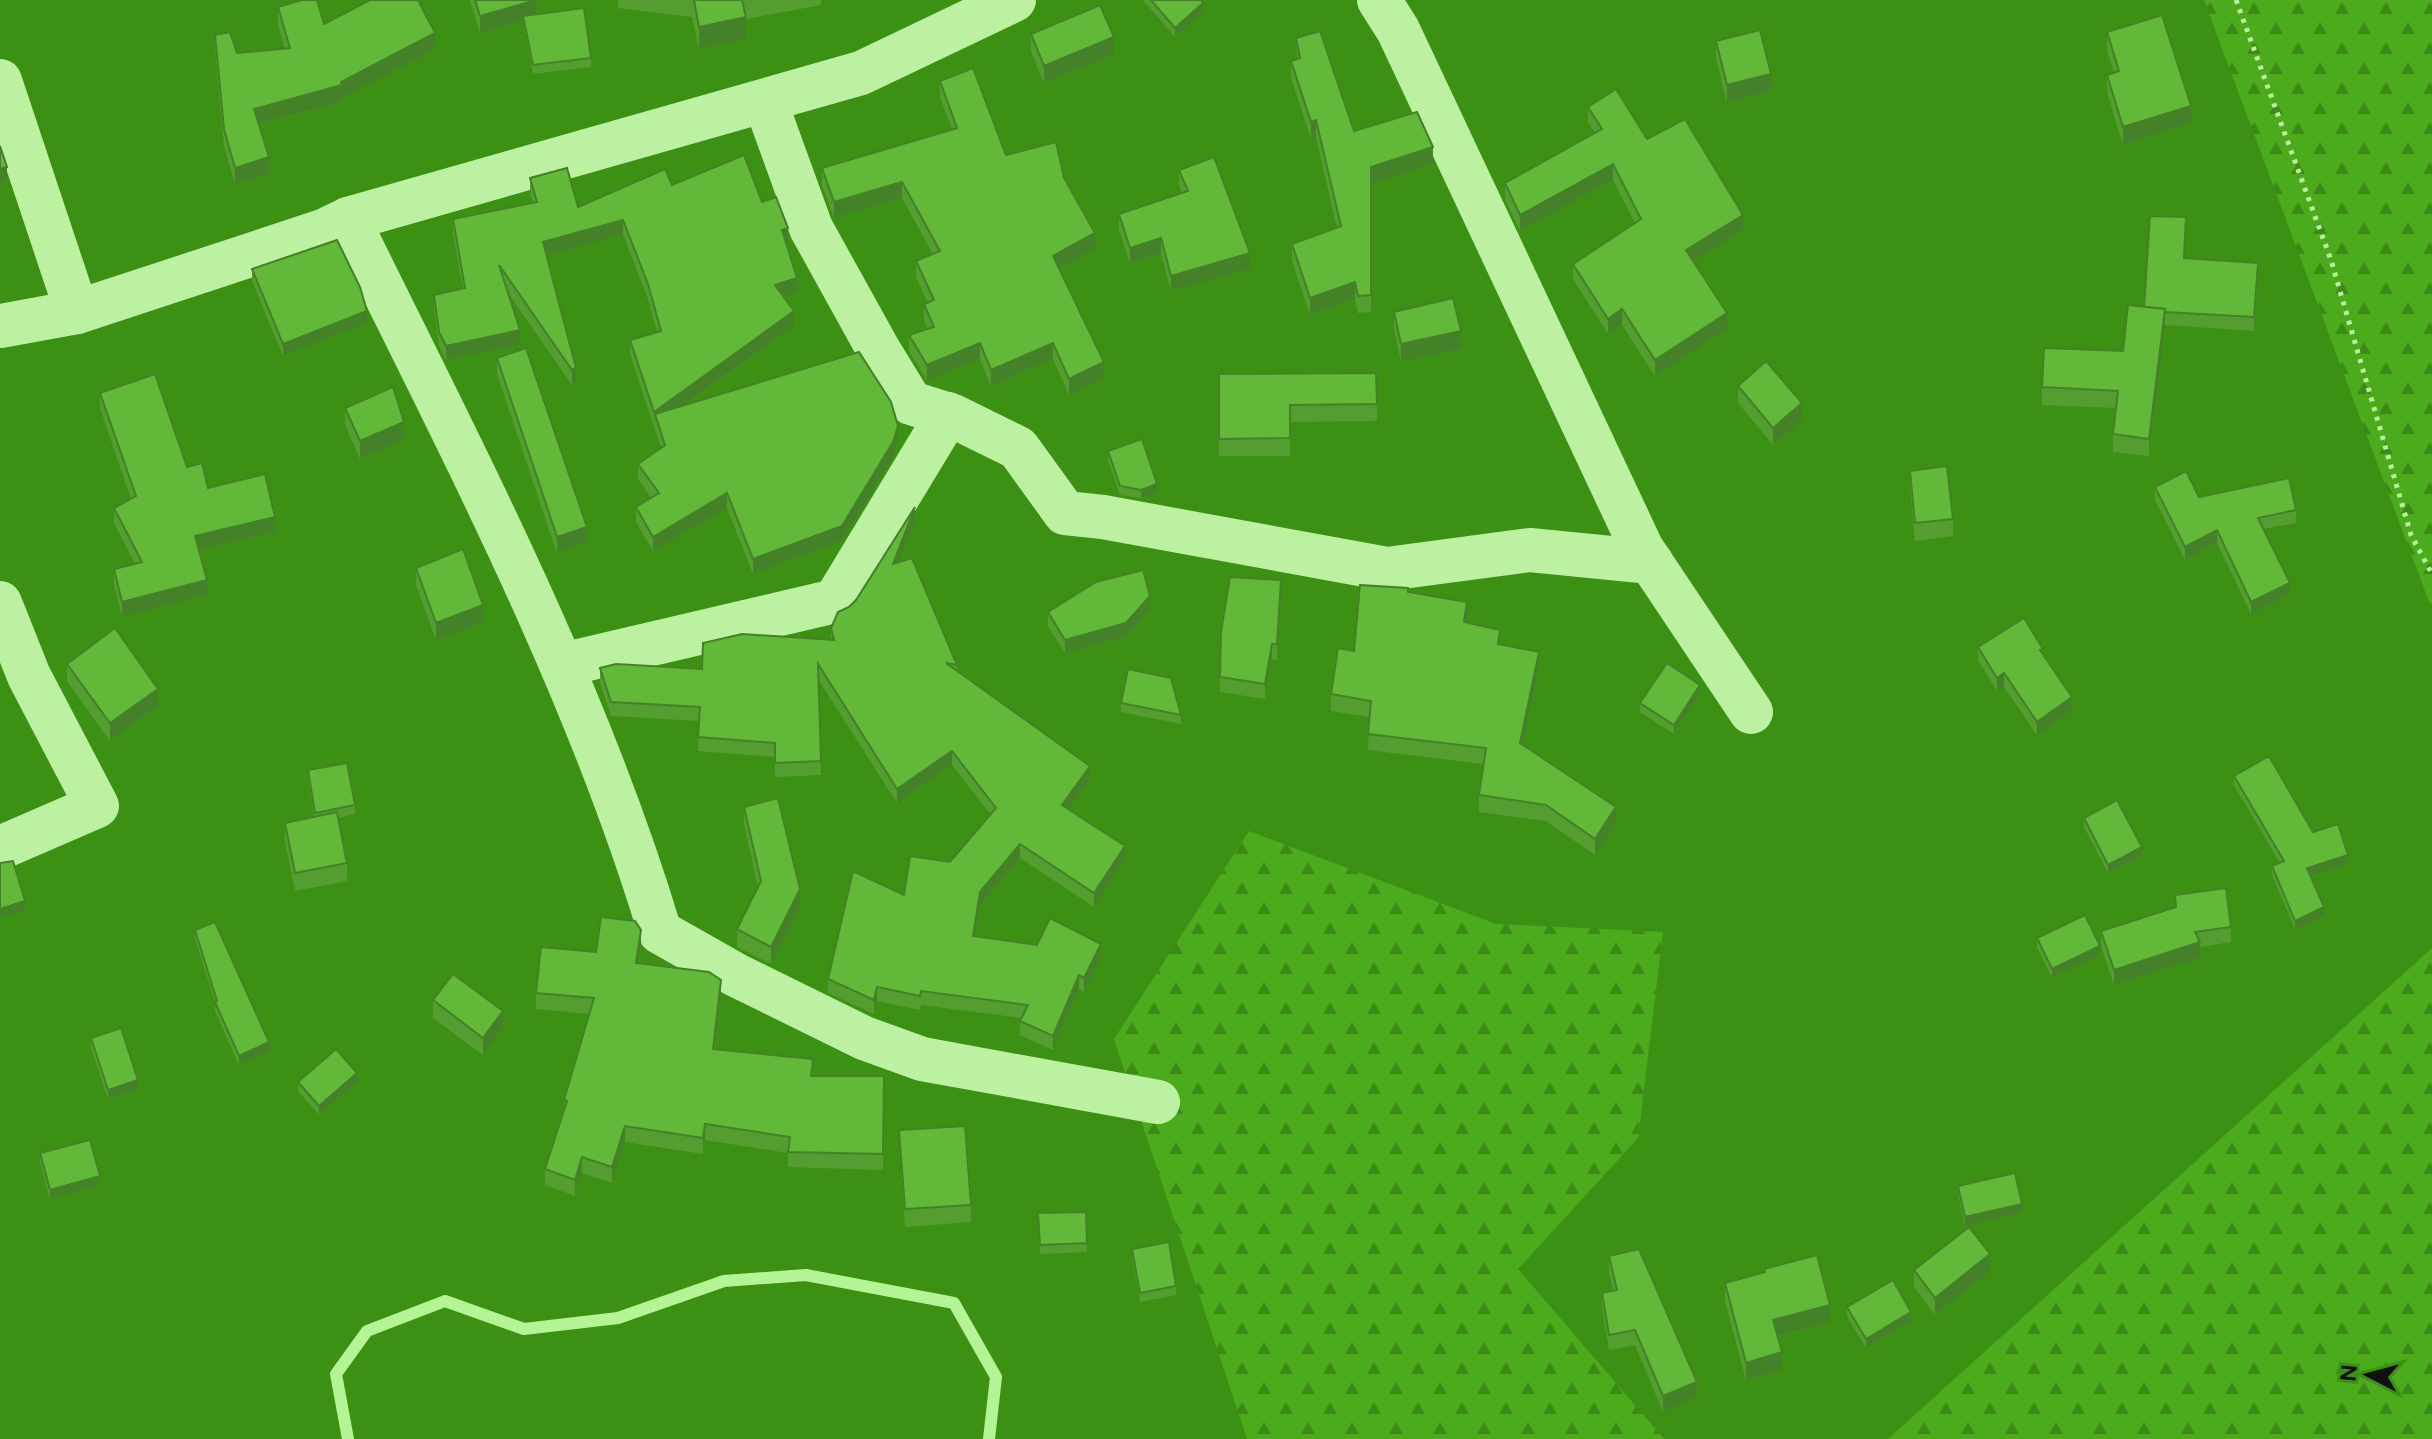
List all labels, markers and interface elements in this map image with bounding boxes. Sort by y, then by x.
north arrow [2328,1335,2408,1415]
text: N [2334,1363,2363,1383]

